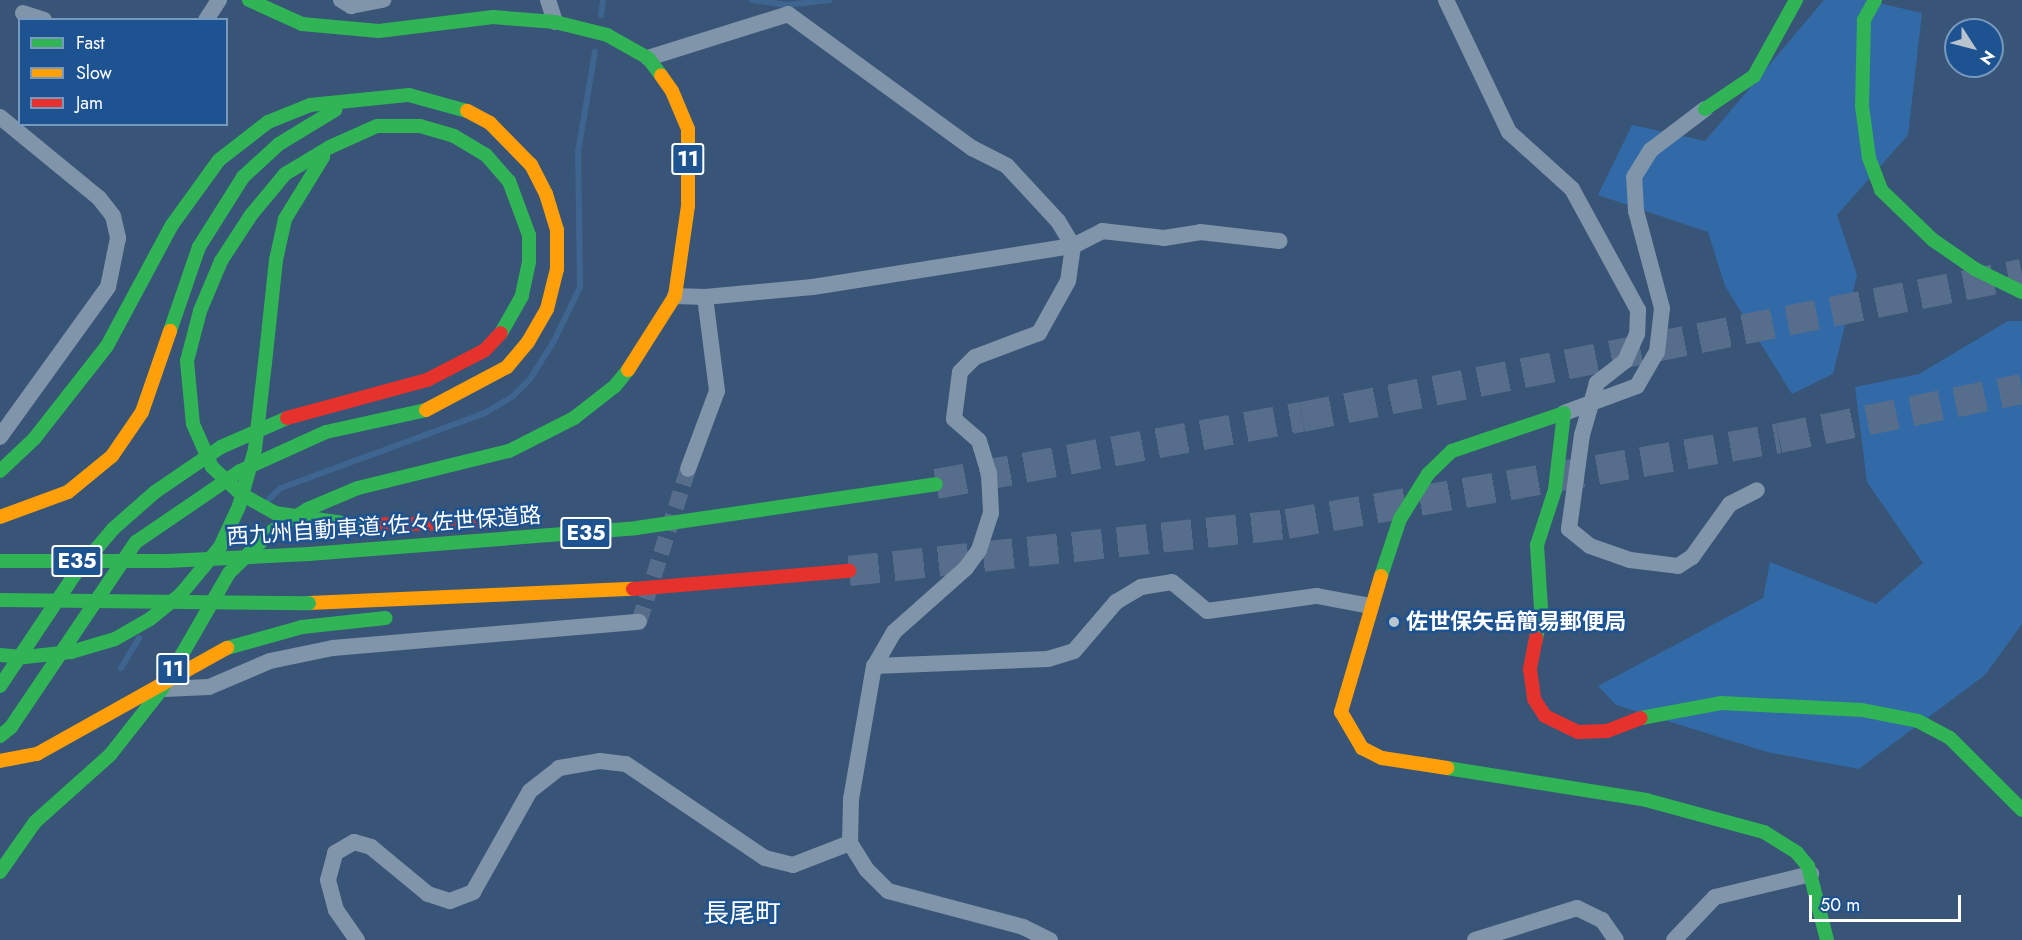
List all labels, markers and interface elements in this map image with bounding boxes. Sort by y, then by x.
legend [18,18,228,126]
north arrow [1944,18,2004,78]
text: Fast [76,30,105,56]
text: N [1974,46,2000,70]
text: Slow [76,60,112,86]
text: Jam [76,90,103,116]
road number: 11 [670,141,706,177]
street label: 西九州自動車道;佐々佐世保道路 [226,502,542,550]
road number: E35 [559,515,613,551]
road number: E35 [50,543,104,579]
place label: 佐世保矢岳簡易郵便局 [1406,609,1626,635]
marker: 佐世保矢岳簡易郵便局 [1387,615,1401,629]
road number: 11 [155,651,191,687]
scale bar [1812,883,1964,921]
text: 50 m [1820,892,1860,918]
district label: 長尾町 [703,898,781,930]

